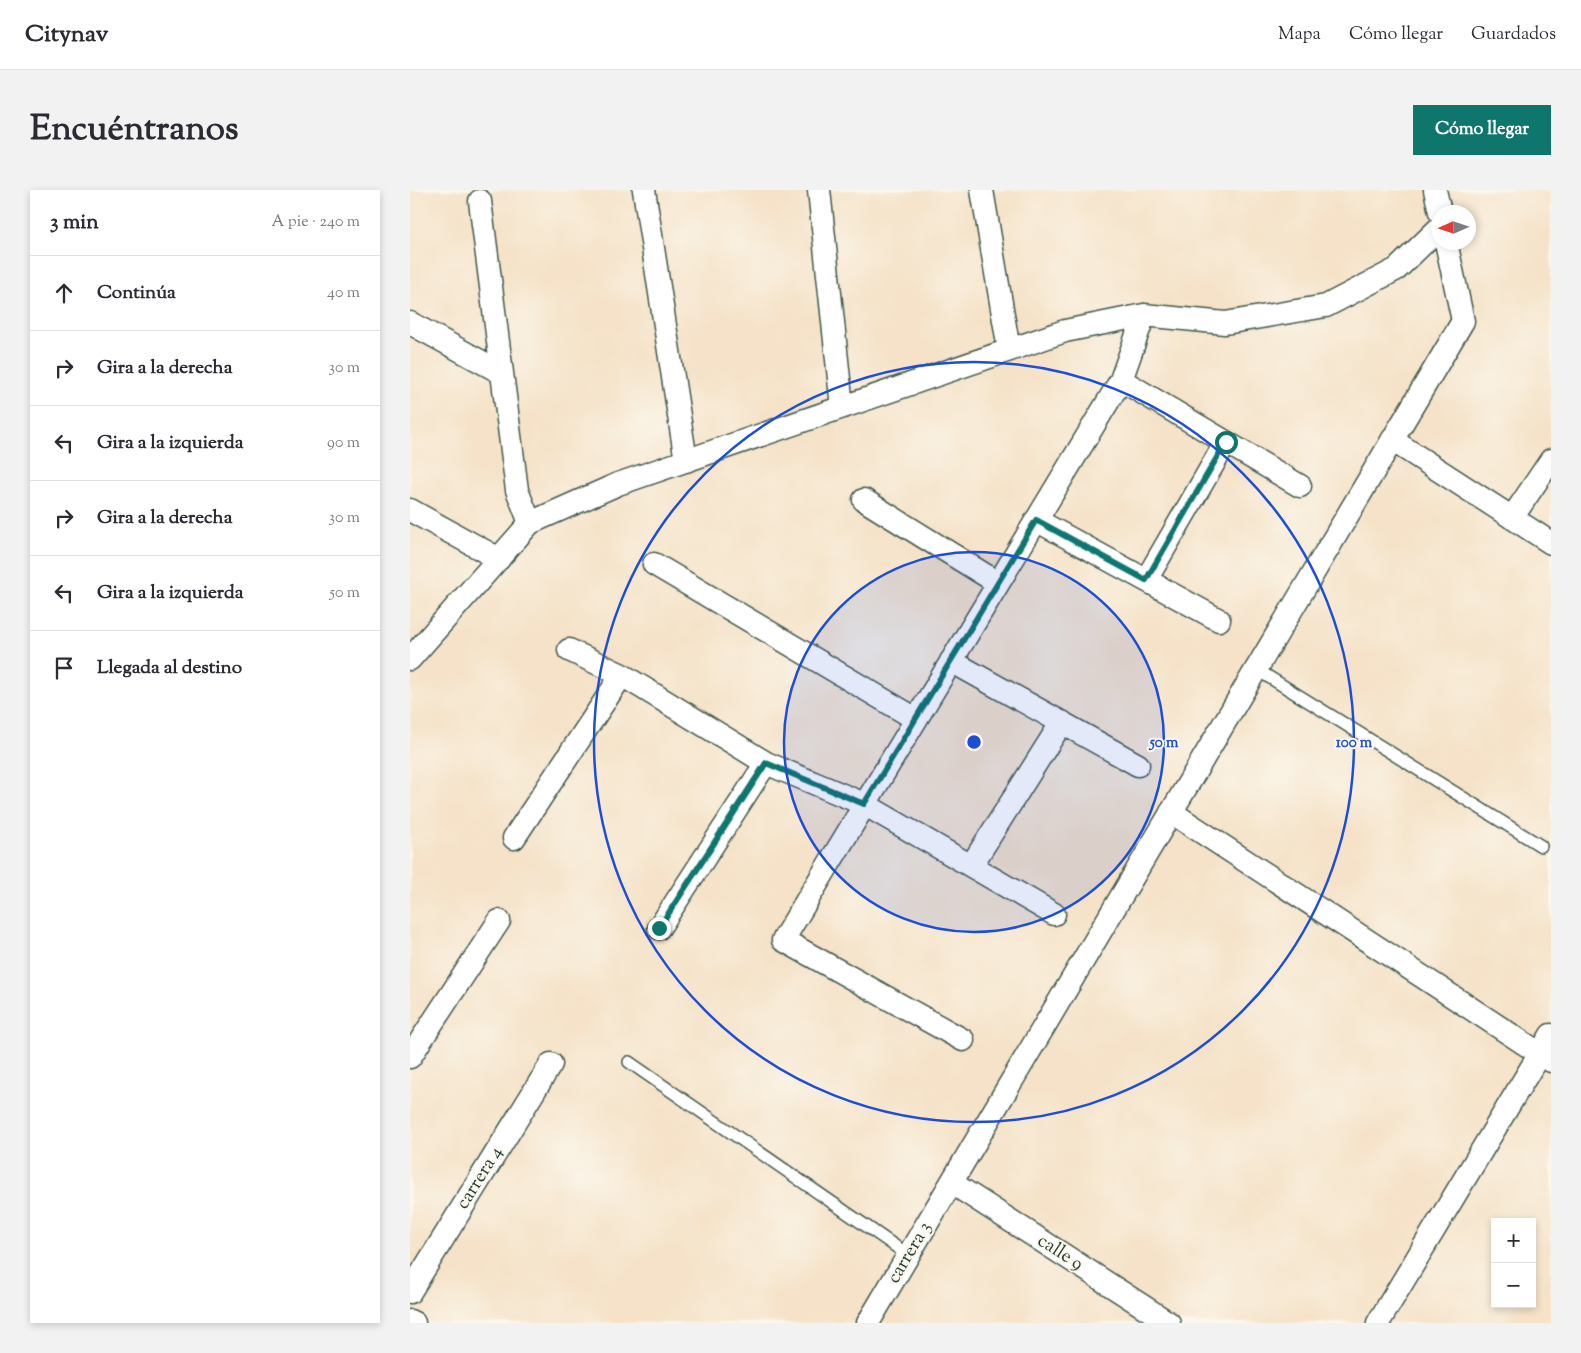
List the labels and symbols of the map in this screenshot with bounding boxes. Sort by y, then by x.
north arrow [1431,205,1476,250]
route start [1215,431,1238,454]
centre of rings [965,733,983,751]
text: 50 m [1149,733,1179,754]
text: 100 m [1336,733,1373,754]
route end [648,917,671,940]
street label: carrera 4 [450,1141,510,1215]
street label: carrera 3 [881,1217,939,1289]
street label: calle 9 [1032,1228,1088,1278]

